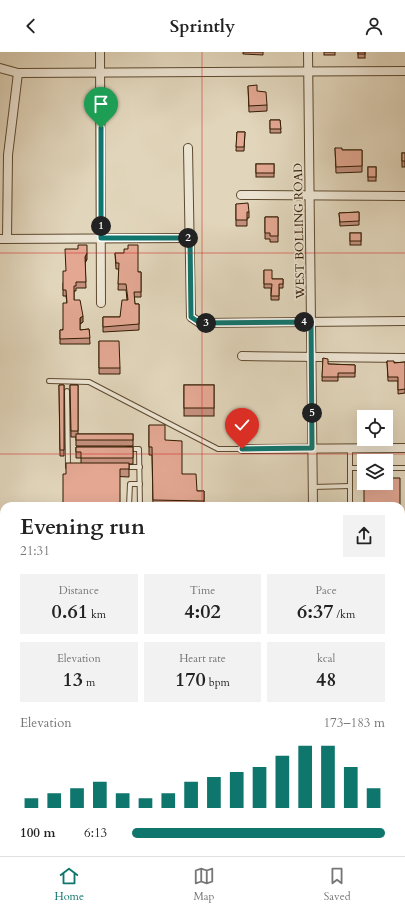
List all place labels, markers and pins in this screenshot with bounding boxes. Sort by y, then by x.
pin [84,87,118,128]
pin: 1 [91,216,111,236]
pin: 2 [178,228,198,248]
pin: 4 [294,312,314,332]
pin: 3 [196,313,216,333]
pin: 5 [302,403,322,423]
pin [225,408,259,449]

